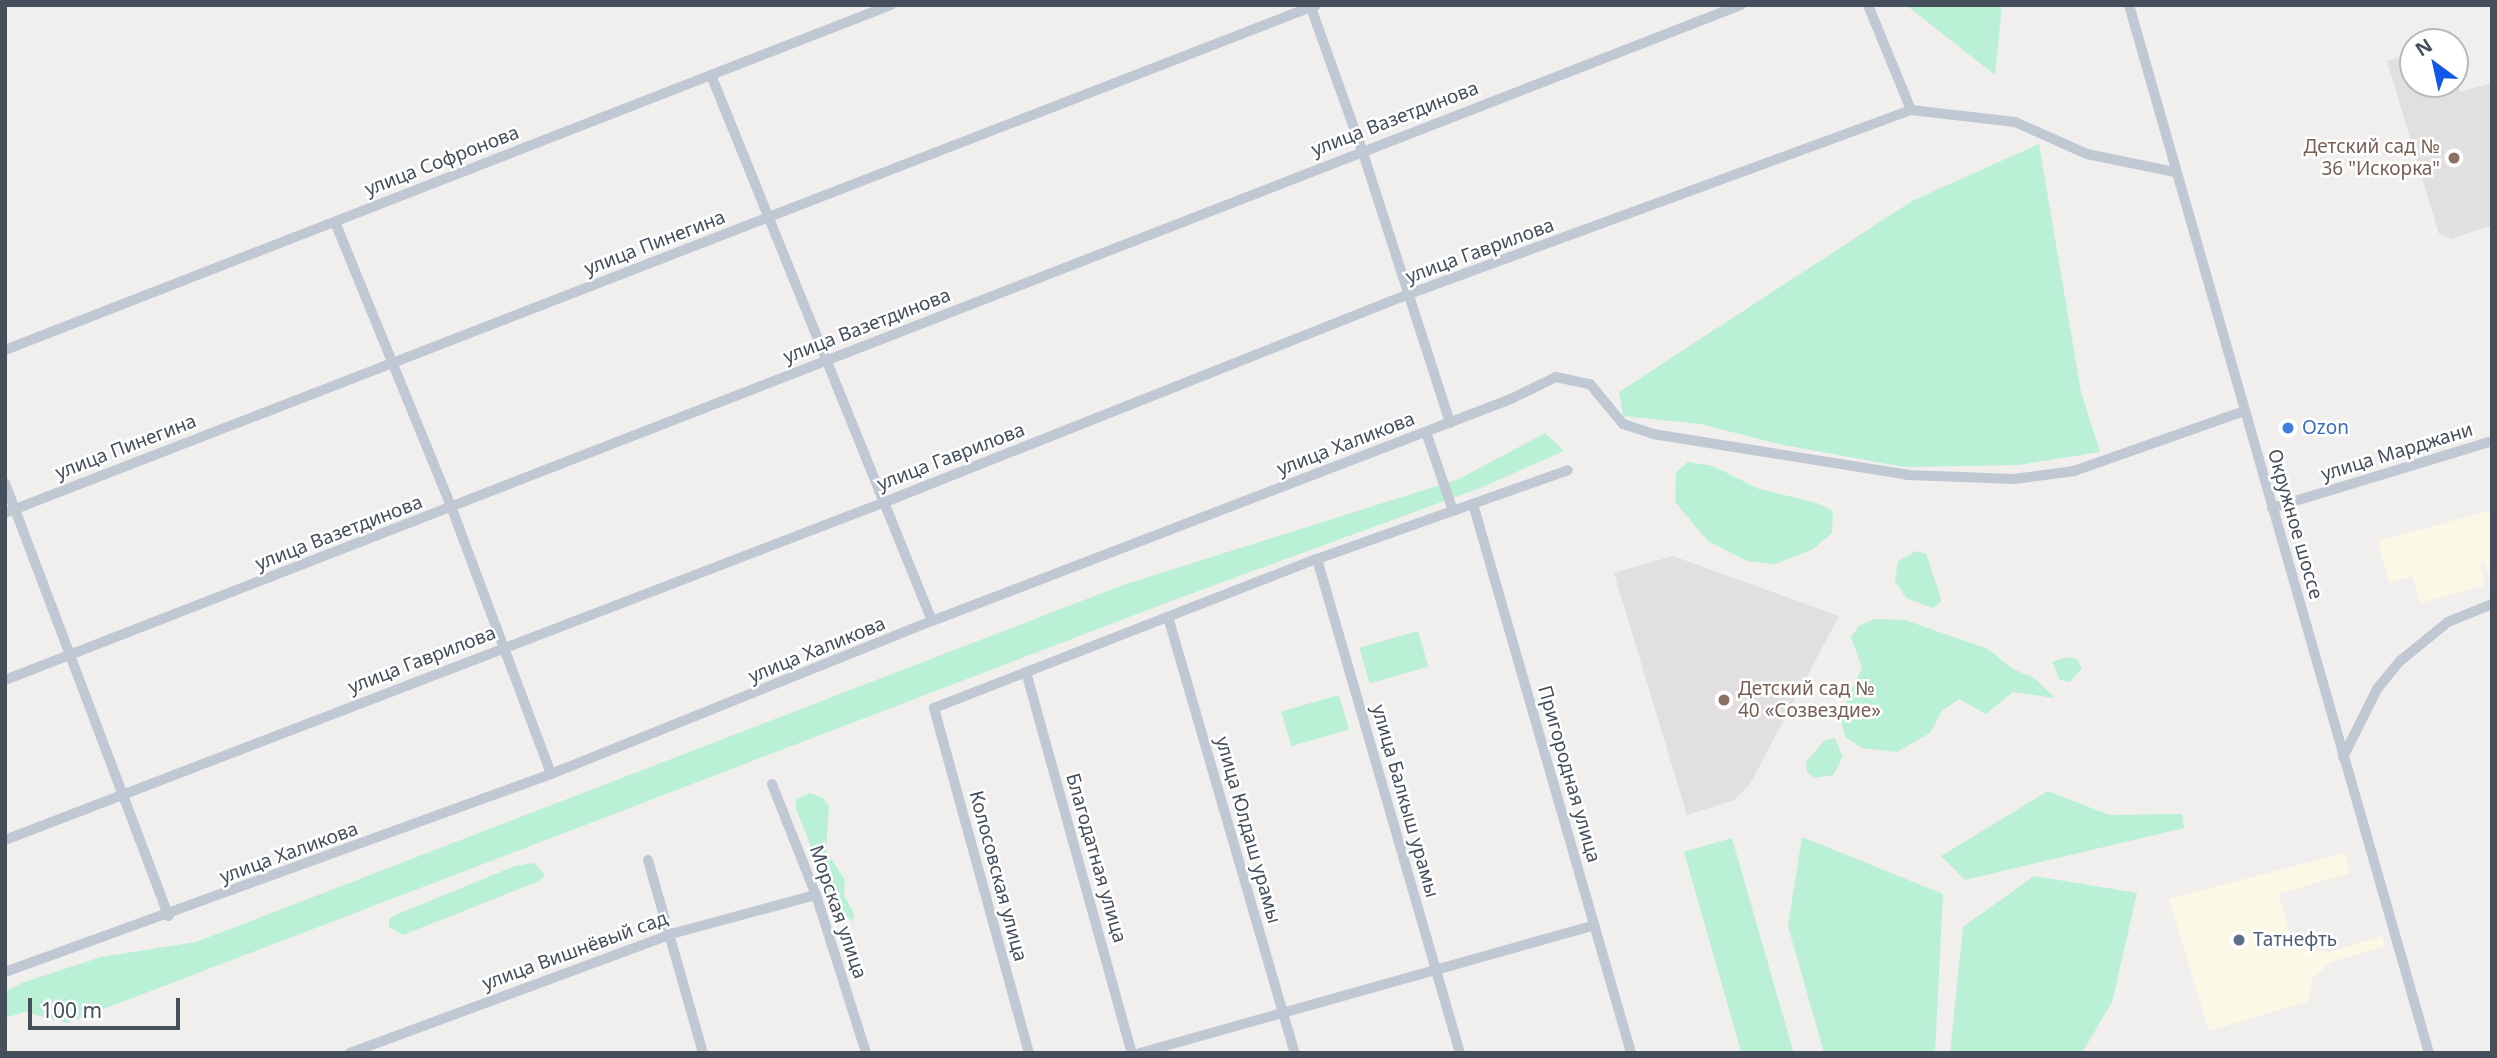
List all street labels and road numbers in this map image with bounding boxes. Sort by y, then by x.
street label: улица Вазетдинова [1308,77,1482,161]
street label: улица Софронова [362,121,522,201]
street label: улица Пинегина [581,206,729,280]
street label: улица Гаврилова [1403,214,1557,288]
street label: улица Вазетдинова [780,284,954,368]
street label: улица Халикова [1274,407,1418,481]
street label: улица Пинегина [52,410,200,484]
street label: улица Гаврилова [874,418,1028,496]
street label: улица Марджани [2318,418,2476,486]
street label: Окружное шоссе [2263,446,2327,602]
street label: улица Вазетдинова [252,491,426,575]
street label: улица Халикова [745,612,889,688]
street label: улица Гаврилова [345,621,499,699]
street label: Пригородная улица [1533,683,1605,865]
street label: улица Балкыш урамы [1367,702,1443,900]
street label: улица Юлдаш урамы [1210,734,1286,926]
street label: Благодатная улица [1061,771,1131,945]
street label: Колосовская улица [964,788,1032,964]
street label: улица Халикова [217,817,361,889]
street label: Морская улица [805,842,871,982]
street label: улица Вишнёвый сад [479,907,671,995]

